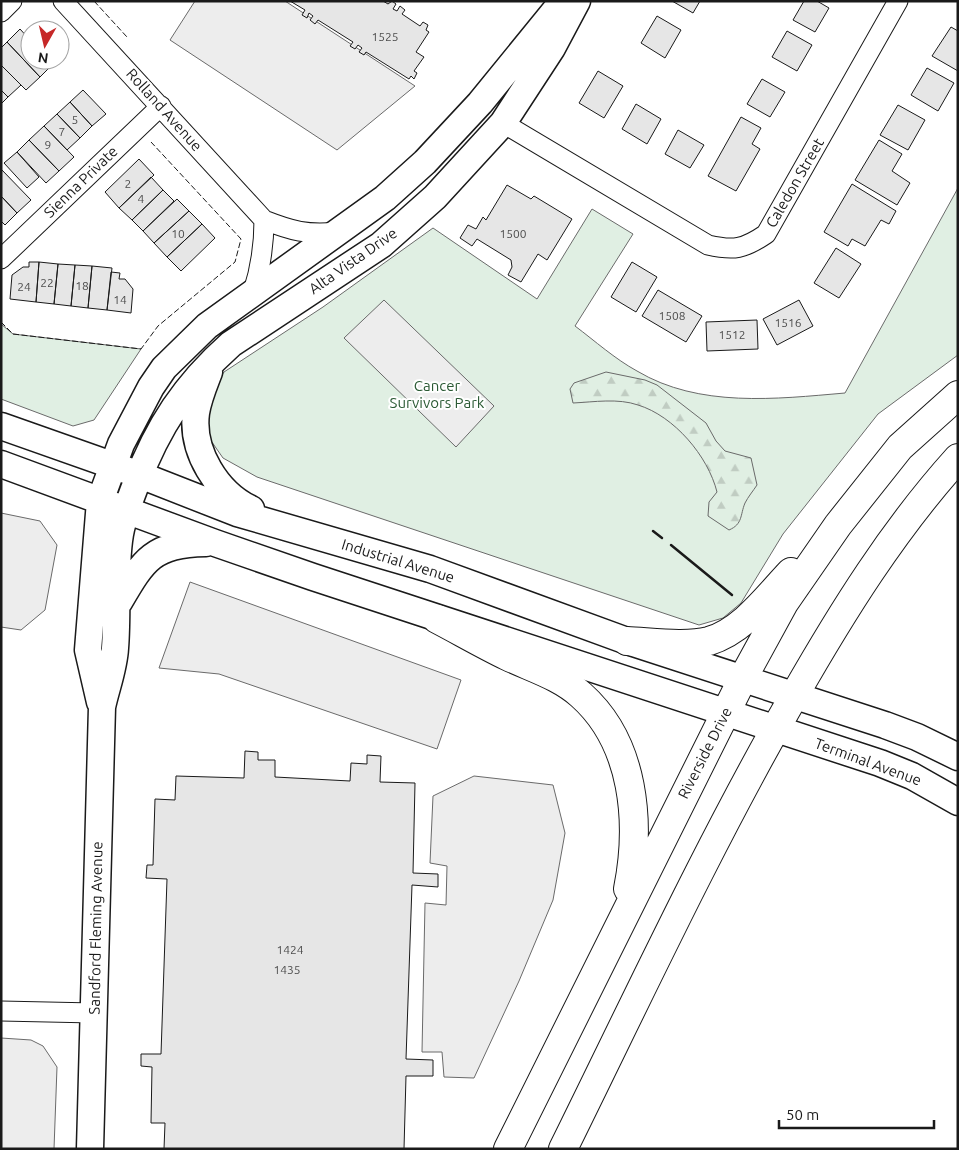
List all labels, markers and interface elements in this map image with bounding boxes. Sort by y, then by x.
north arrow [20,20,70,70]
house number: 1525 [371,30,399,43]
text: N [37,49,49,67]
street label: Rolland Avenue [123,65,206,154]
house number: 5 [72,113,78,126]
house number: 7 [59,125,65,138]
street label: Caledon Street [762,135,827,231]
house number: 9 [45,138,51,151]
street label: Sienna Private [40,142,121,221]
house number: 2 [125,177,131,190]
house number: 4 [138,192,145,205]
street label: Alta Vista Drive [306,224,400,297]
house number: 10 [171,227,185,240]
house number: 1500 [499,227,527,240]
house number: 22 [40,276,54,289]
house number: 18 [75,279,89,292]
house number: 24 [17,280,31,293]
house number: 14 [113,293,127,306]
house number: 1508 [658,309,686,322]
house number: 1516 [774,316,802,329]
house number: 1512 [718,328,746,341]
park label: Cancer Survivors Park [390,377,485,411]
street label: Industrial Avenue [340,535,457,586]
street label: Riverside Drive [674,704,735,801]
street label: Terminal Avenue [812,734,924,789]
street label: Sandford Fleming Avenue [85,841,106,1015]
house number: 1424 [276,943,304,956]
house number: 1435 [273,963,301,976]
scale bar [779,1098,934,1130]
text: 50 m [786,1106,819,1123]

